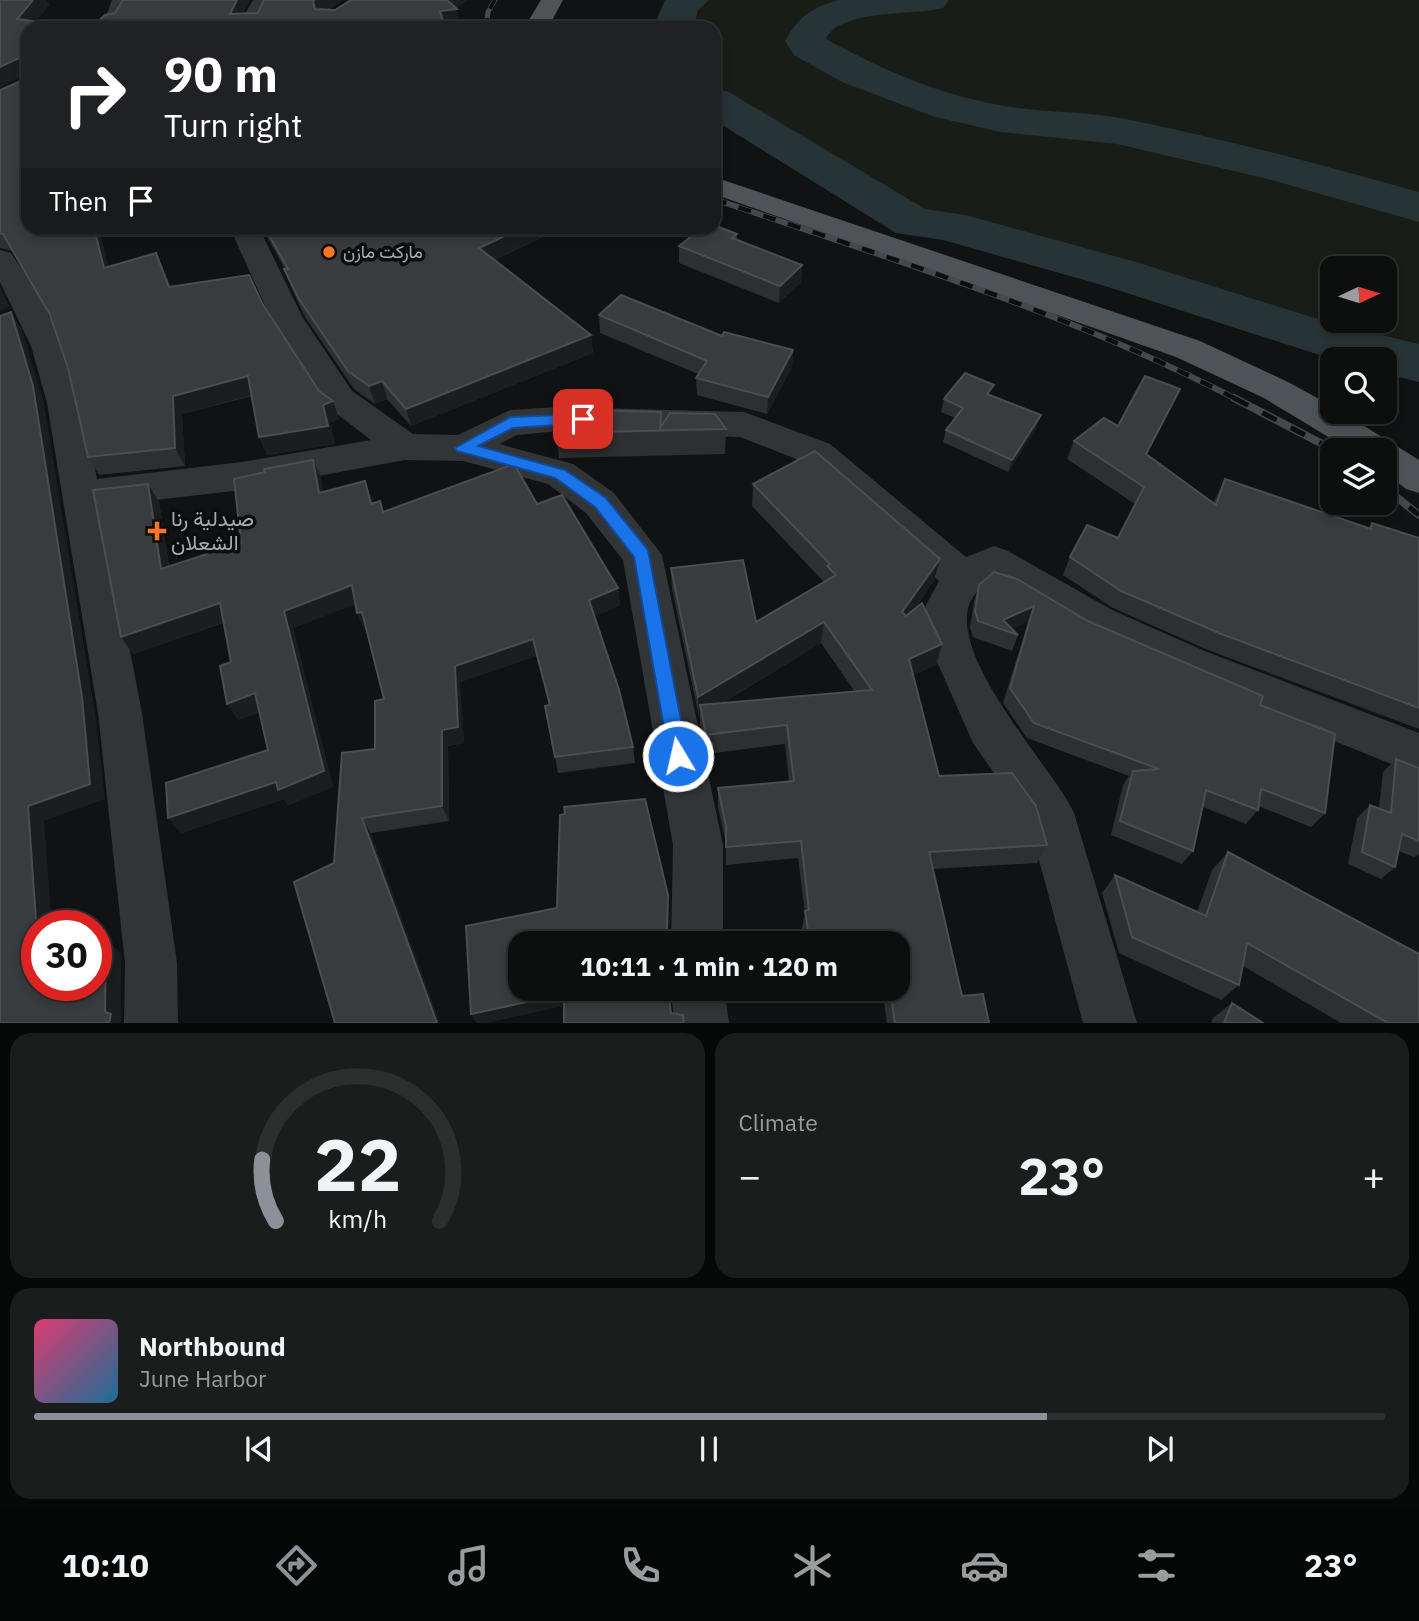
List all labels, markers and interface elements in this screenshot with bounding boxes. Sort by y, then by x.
text: 90 m [164,42,278,105]
icon: right [49,49,140,140]
text: Turn right [164,104,302,146]
icon: arrive [122,182,160,220]
text: Then [49,184,108,218]
place label: ماركت مازن [343,240,423,263]
marker: ماركت مازن [321,244,337,260]
north arrow [1320,256,1396,332]
map controls [1320,256,1397,515]
button: search [1320,347,1397,424]
pin [553,389,613,449]
icon: arrive [564,400,602,438]
button: layers [1320,438,1397,515]
place label: صيدلية رنا الشعلان [171,504,254,556]
marker: صيدلية رنا الشعلان [149,523,165,539]
position arrow [641,719,715,793]
speed limit sign: 30 [21,910,112,1001]
text: 10:11 · 1 min · 120 m [580,949,838,983]
text: Climate [739,1107,818,1137]
text: 22 [314,1117,401,1212]
text: 23° [1018,1142,1105,1209]
text: − [739,1151,761,1200]
text: + [1362,1151,1385,1200]
text: km/h [328,1202,387,1235]
text: Northbound [139,1329,286,1363]
text: June Harbor [139,1363,267,1393]
icon: previous [240,1430,278,1468]
icon: pause [690,1430,728,1468]
icon: next [1141,1430,1179,1468]
icon: directions [272,1541,321,1590]
icon: music [444,1541,493,1590]
icon: phone [616,1541,665,1590]
icon: climate [788,1541,837,1590]
icon: car [960,1541,1009,1590]
icon: filters [1132,1541,1181,1590]
text: 10:10 [62,1544,149,1586]
text: 23° [1304,1544,1357,1586]

